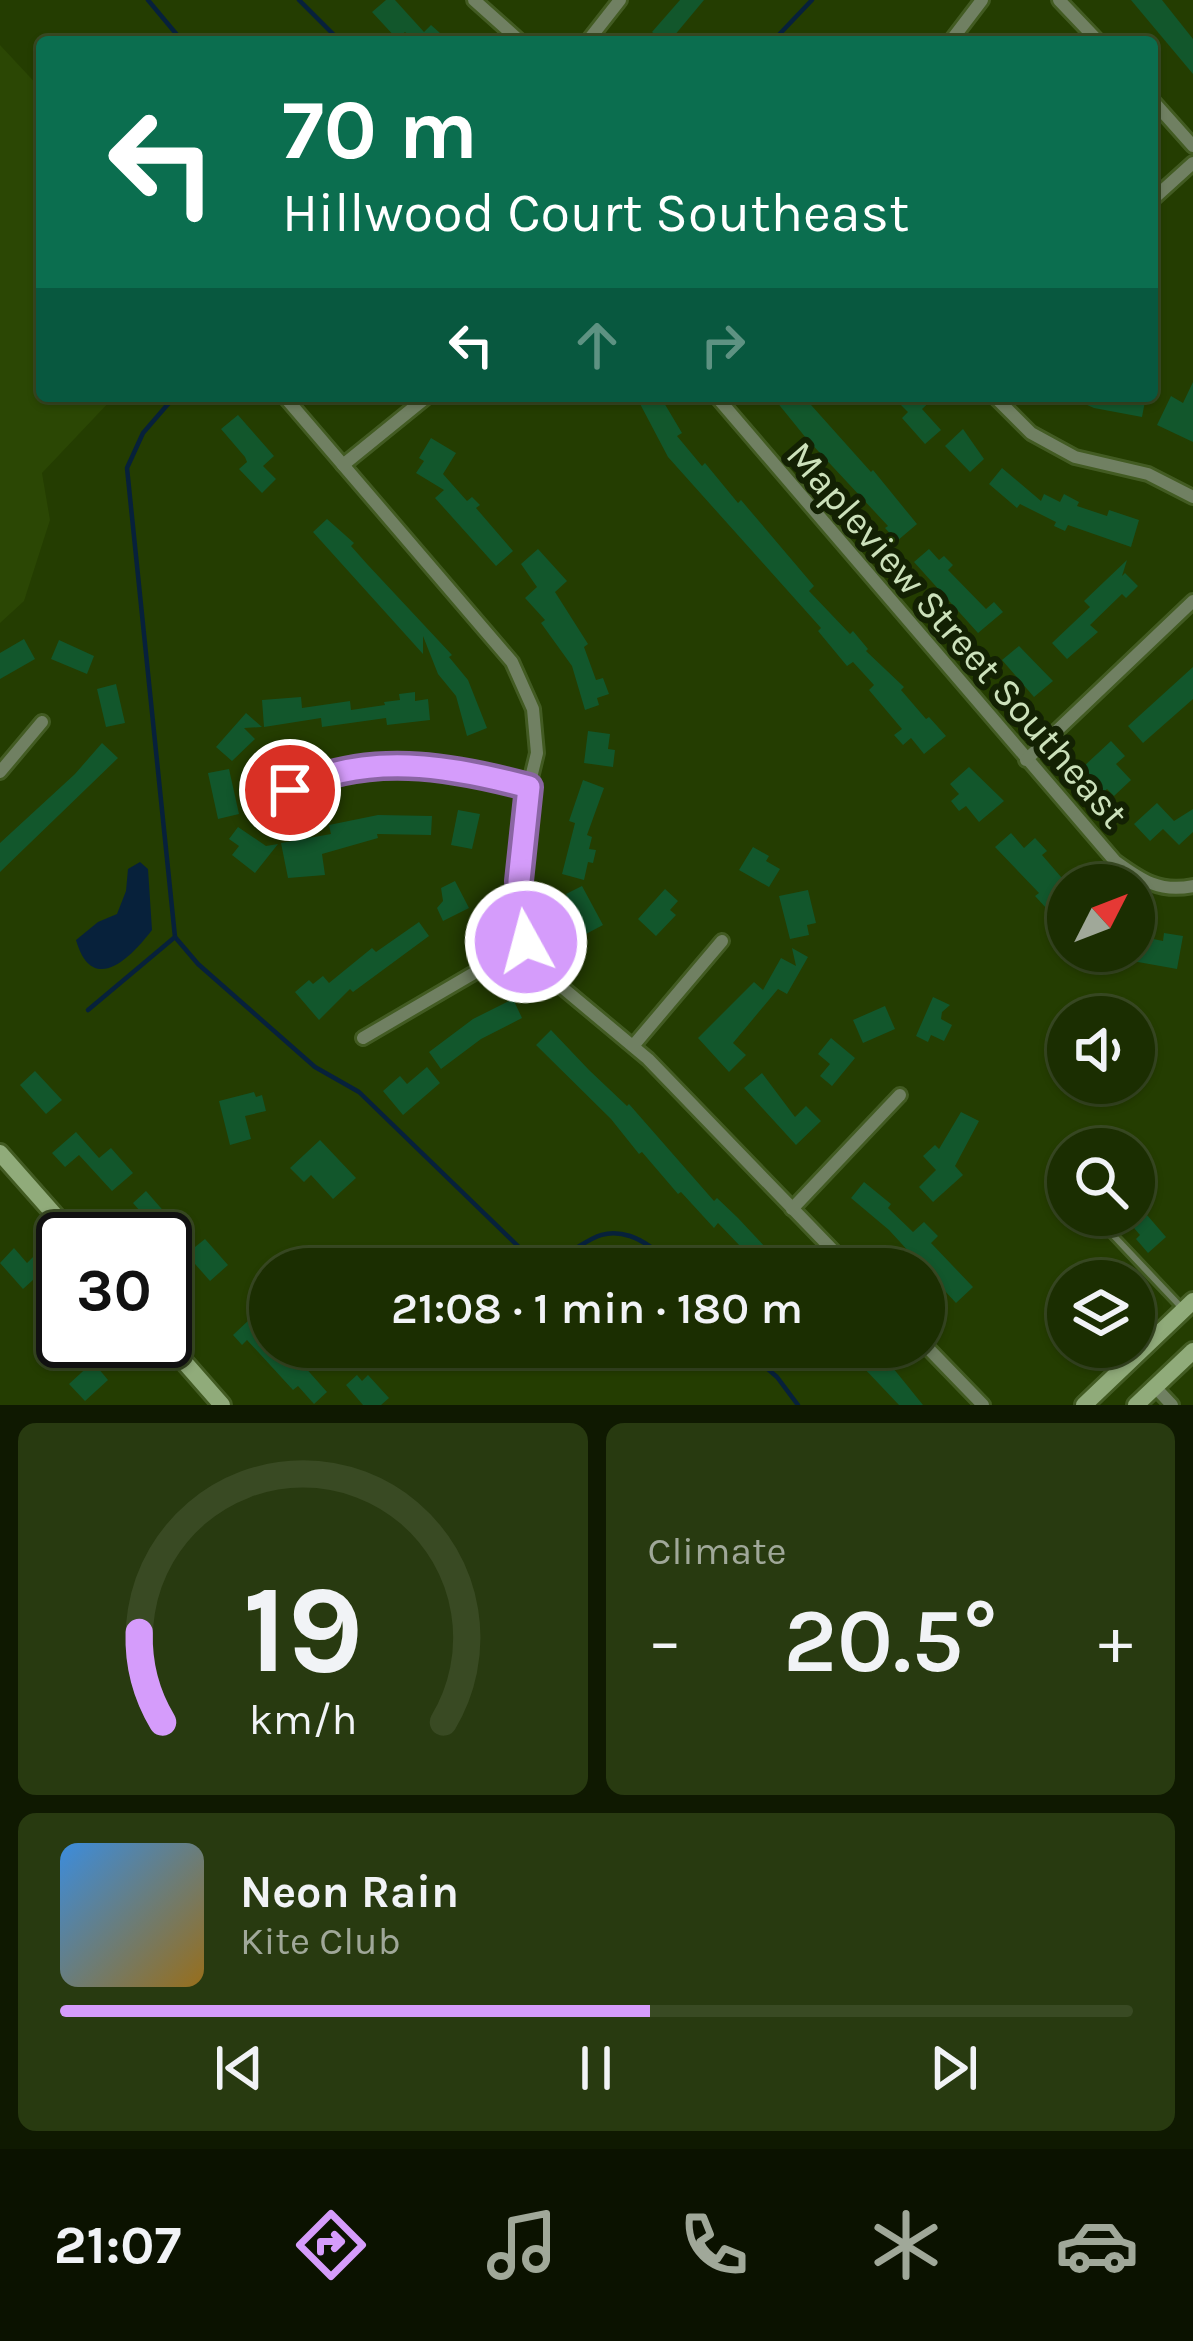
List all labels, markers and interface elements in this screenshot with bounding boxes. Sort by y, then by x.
text: 70 m [282,81,478,179]
icon: left [84,84,240,240]
text: Hillwood Court Southeast [282,181,909,245]
icon: left [438,312,504,378]
icon: ahead [564,312,630,378]
icon: right [690,312,756,378]
street label: Mapleview Street Southeast [777,432,1138,837]
pin [239,739,341,841]
icon: arrive [257,757,323,823]
north arrow [1047,864,1155,972]
map controls [1047,864,1155,1368]
position arrow [463,879,589,1005]
button: sound [1047,996,1155,1104]
button: search [1047,1128,1155,1236]
speed limit sign: 30 [36,1212,192,1368]
button: layers [1047,1260,1155,1368]
text: 21:08 · 1 min · 180 m [391,1282,803,1334]
text: Climate [648,1528,787,1574]
text: 19 [242,1557,363,1702]
text: 20.5° [783,1588,997,1694]
text: − [648,1602,682,1680]
text: + [1098,1602,1133,1680]
text: km/h [248,1695,357,1745]
text: Neon Rain [240,1866,459,1918]
text: Kite Club [240,1918,401,1964]
icon: previous [206,2035,272,2101]
icon: pause [563,2035,629,2101]
icon: next [921,2035,987,2101]
icon: directions [289,2203,373,2287]
icon: music [480,2203,564,2287]
icon: phone [672,2203,756,2287]
icon: climate [864,2203,948,2287]
icon: car [1055,2203,1139,2287]
text: 21:07 [54,2213,181,2277]

